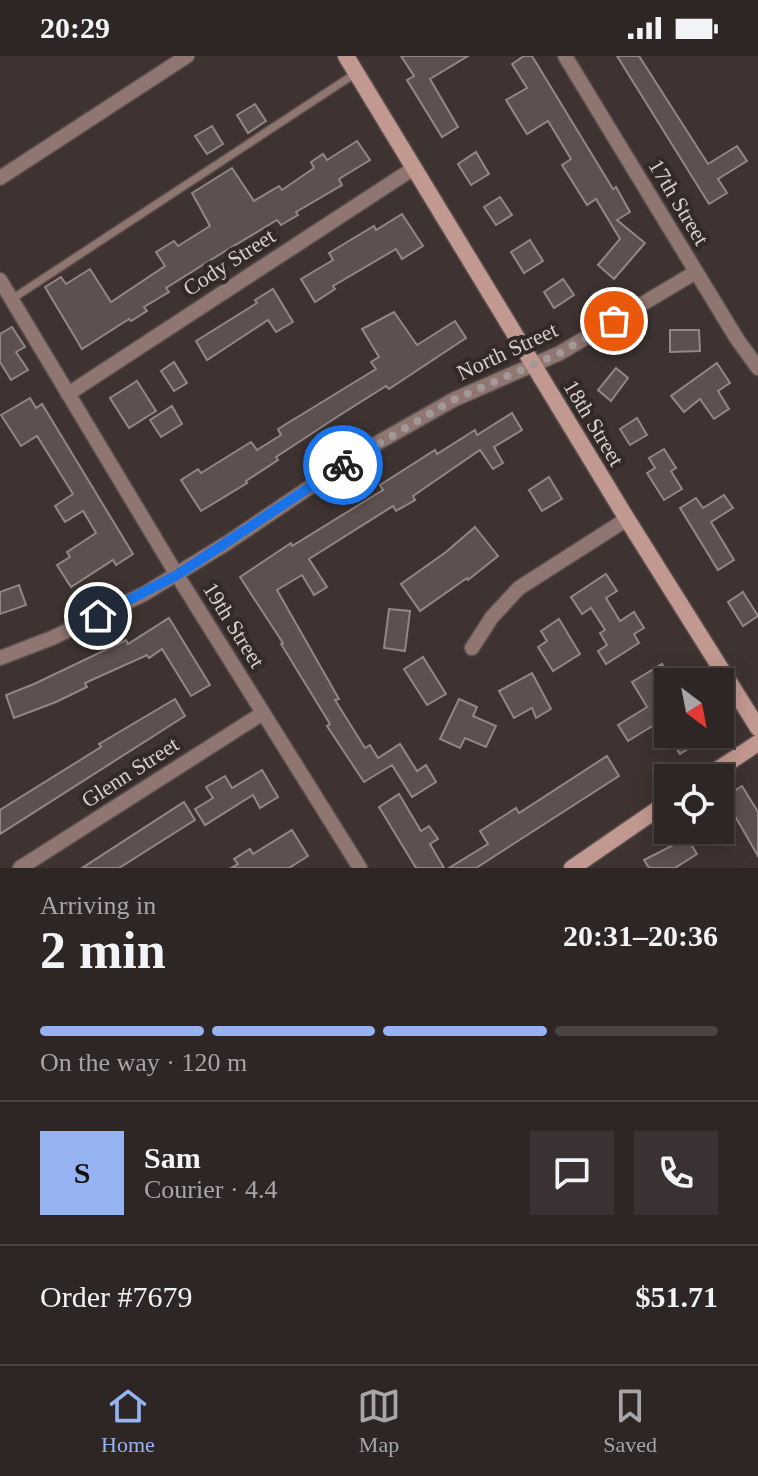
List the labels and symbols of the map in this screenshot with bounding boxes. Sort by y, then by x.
street label: 17th Street [644,154,714,250]
street label: Cody Street [178,223,280,301]
pin [580,287,648,355]
street label: North Street [453,317,561,385]
street label: 18th Street [559,375,629,471]
courier [303,425,383,505]
street label: 19th Street [198,578,270,672]
pin [64,582,132,650]
north arrow [654,668,734,748]
street label: Glenn Street [77,731,183,813]

